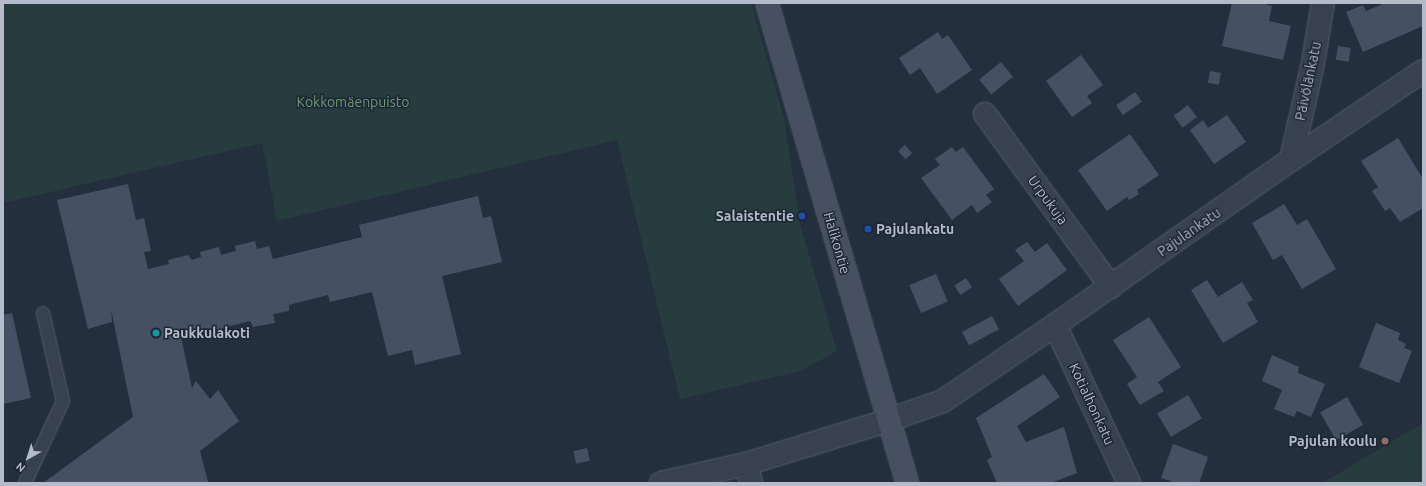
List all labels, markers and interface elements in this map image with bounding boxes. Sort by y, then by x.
street label: Päivölänkatu [1291,40,1325,122]
park label: Kokkomäenpuisto [297,94,409,110]
street label: Urpukuja [1025,172,1071,228]
street label: Pajulankatu [1154,204,1224,260]
place label: Salaistentie [716,208,794,224]
street label: Halikontie [820,210,854,276]
marker: Salaistentie [797,211,807,221]
place label: Pajulankatu [876,221,954,237]
marker: Pajulankatu [863,224,873,234]
place label: Paukkulakoti [164,325,250,341]
marker: Paukkulakoti [151,328,161,338]
street label: Kotialhonkatu [1066,360,1118,448]
place label: Pajulan koulu [1288,433,1377,449]
marker: Pajulan koulu [1380,436,1390,446]
north arrow [8,438,48,478]
text: N [13,460,27,475]

